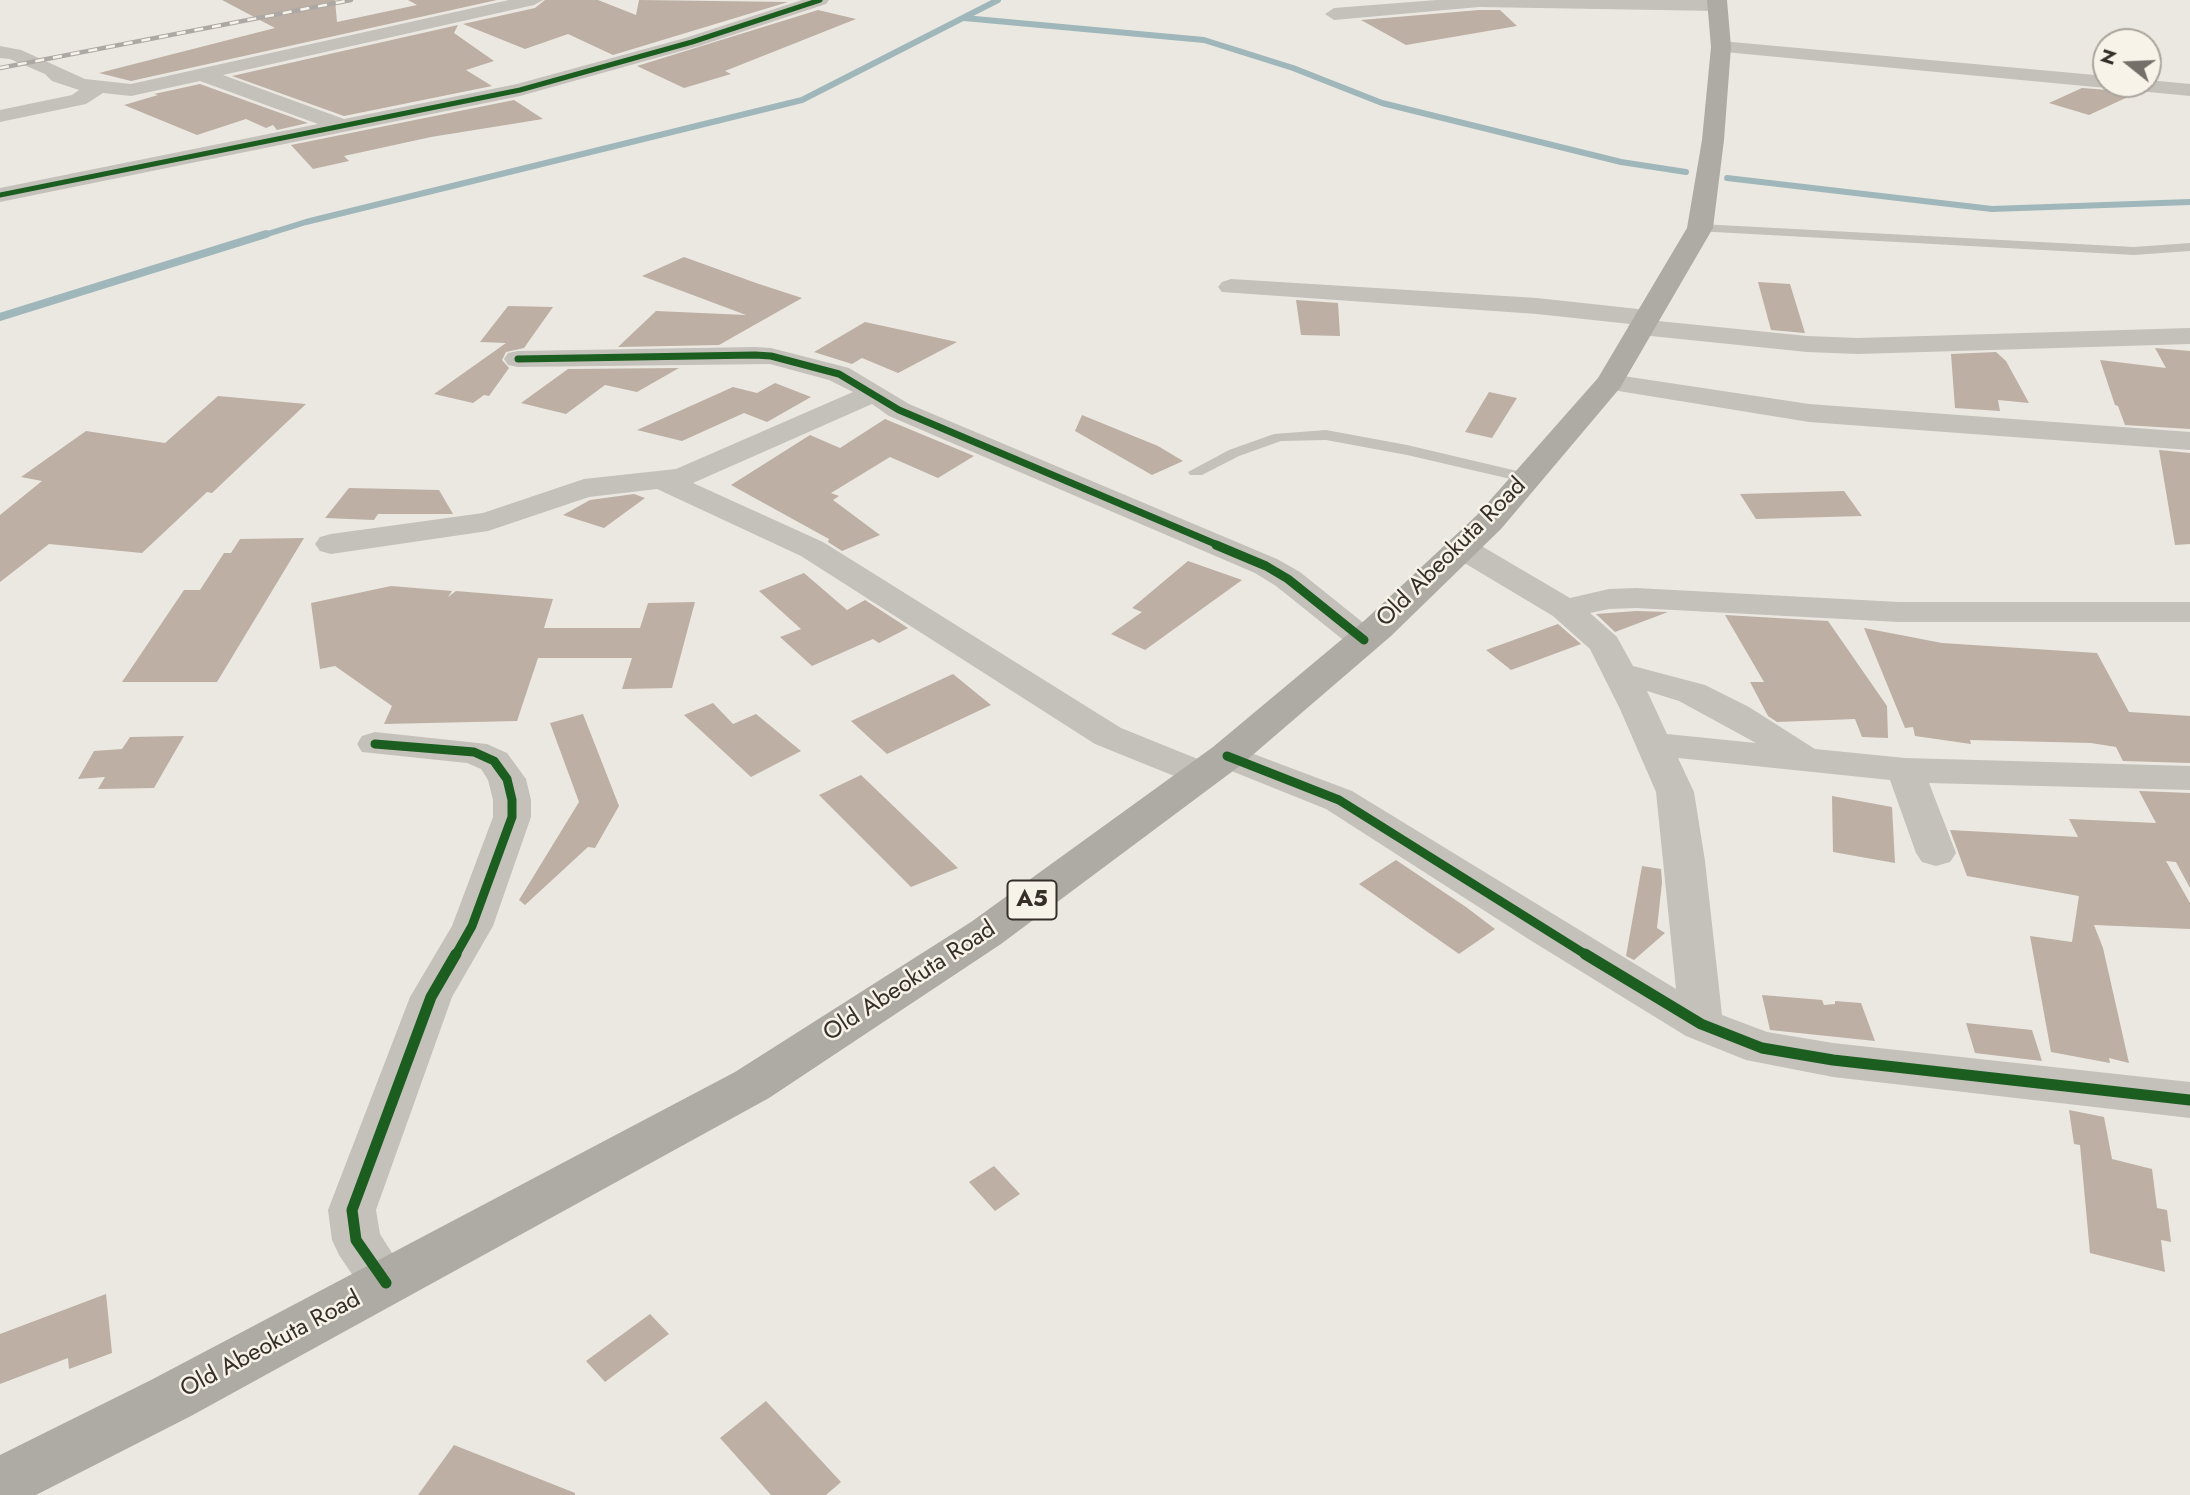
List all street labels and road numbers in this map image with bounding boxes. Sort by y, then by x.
street label: Old Abeokuta Road [1371,472,1533,634]
road number: A5 [1007,880,1056,920]
street label: Old Abeokuta Road [818,916,1002,1048]
street label: Old Abeokuta Road [176,1285,366,1405]

